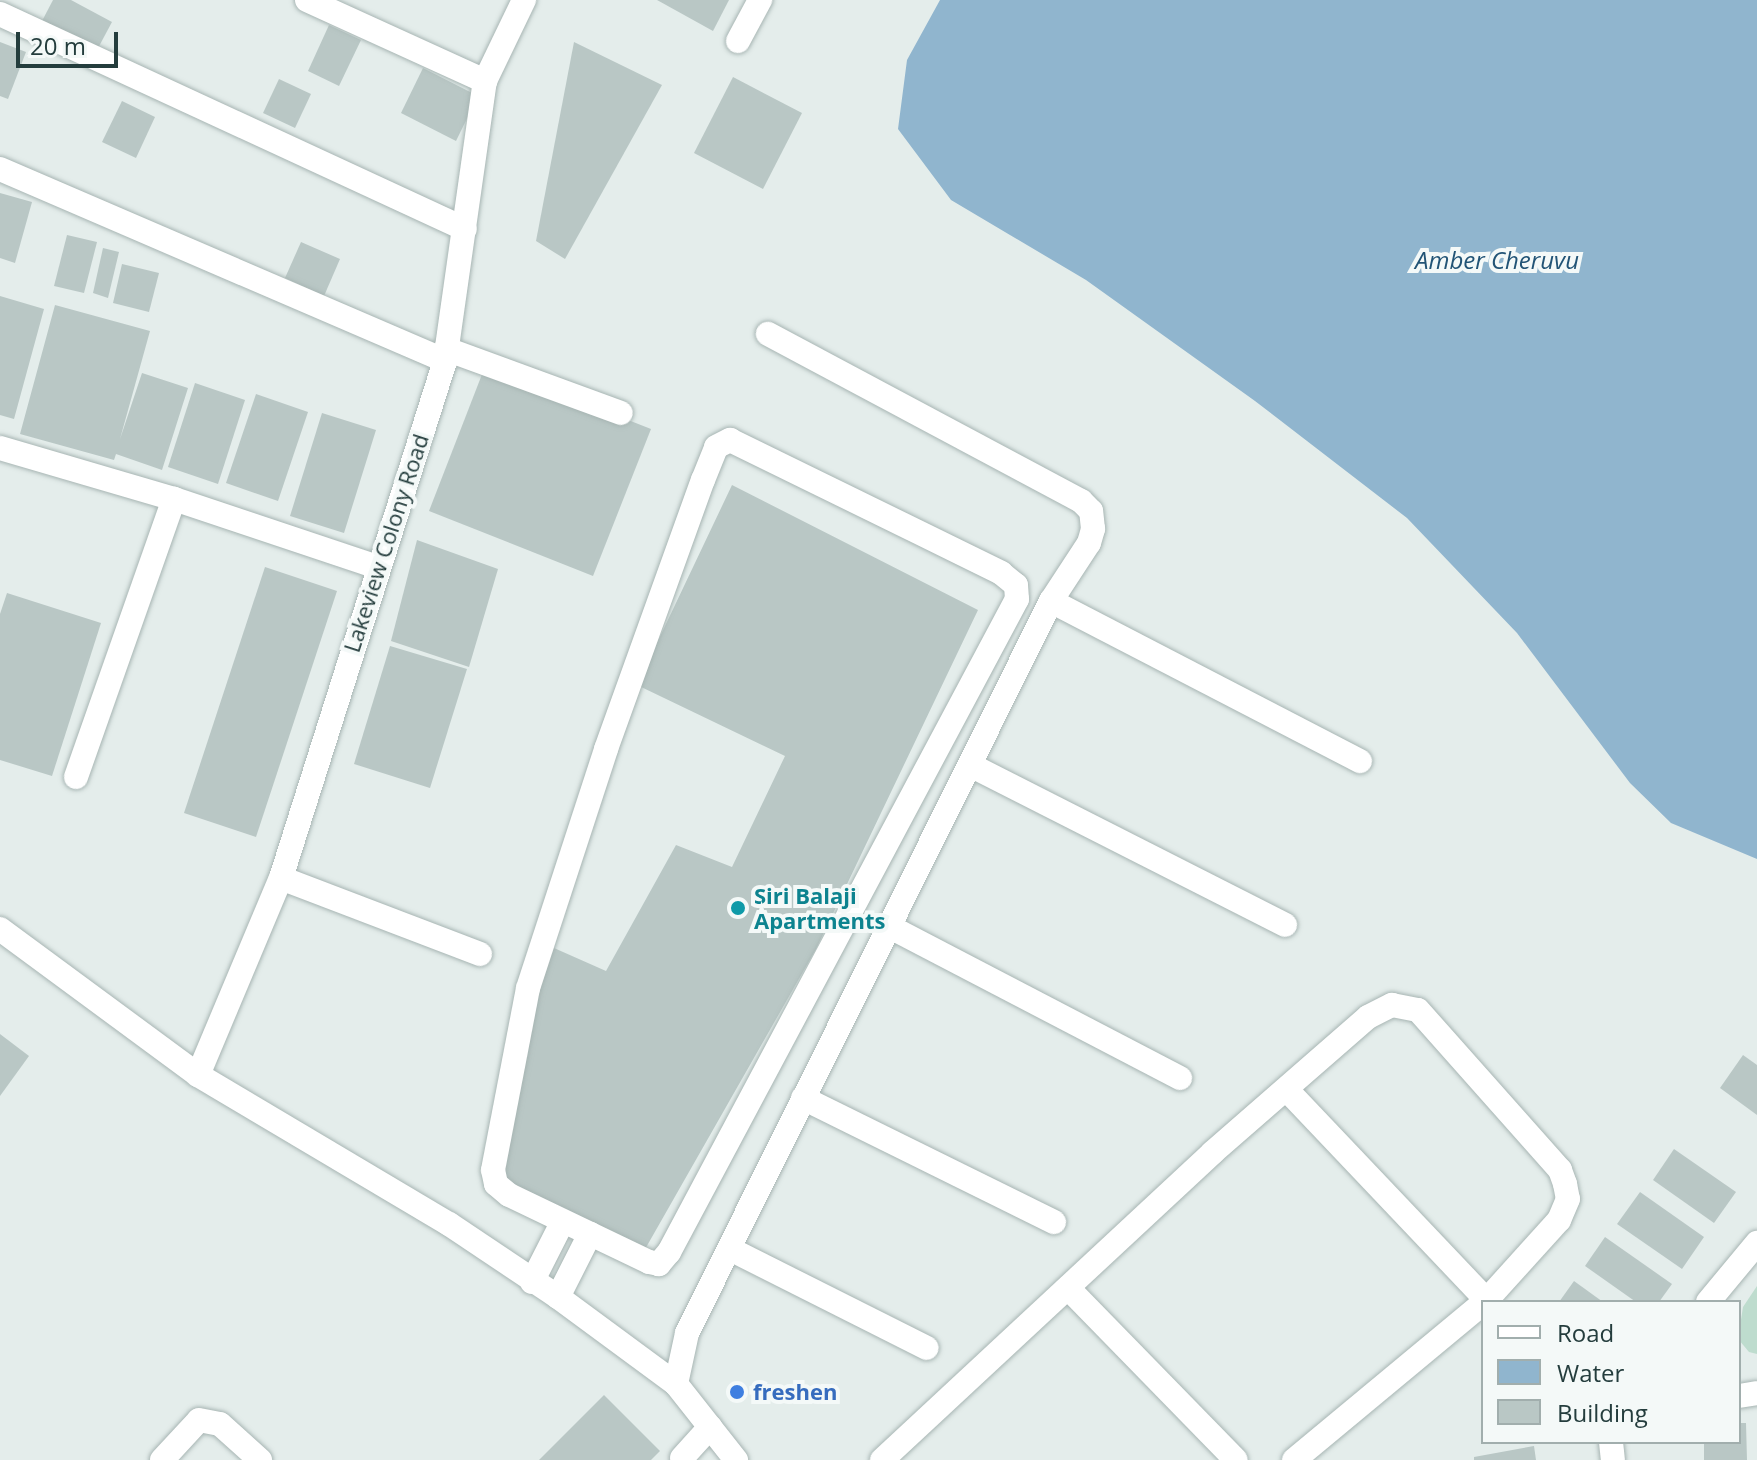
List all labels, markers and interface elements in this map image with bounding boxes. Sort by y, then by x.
scale bar [20,16,122,66]
text: 20 m [30,29,86,62]
water label: Amber Cheruvu [1415,246,1579,274]
street label: Lakeview Colony Road [338,431,434,655]
place label: Siri Balaji Apartments [754,882,885,934]
marker: Siri Balaji Apartments [729,899,747,917]
legend [1481,1300,1741,1444]
text: Road [1557,1316,1614,1349]
text: Water [1557,1356,1624,1389]
place label: freshen [753,1379,837,1405]
marker: freshen [728,1383,746,1401]
text: Building [1557,1396,1648,1429]

